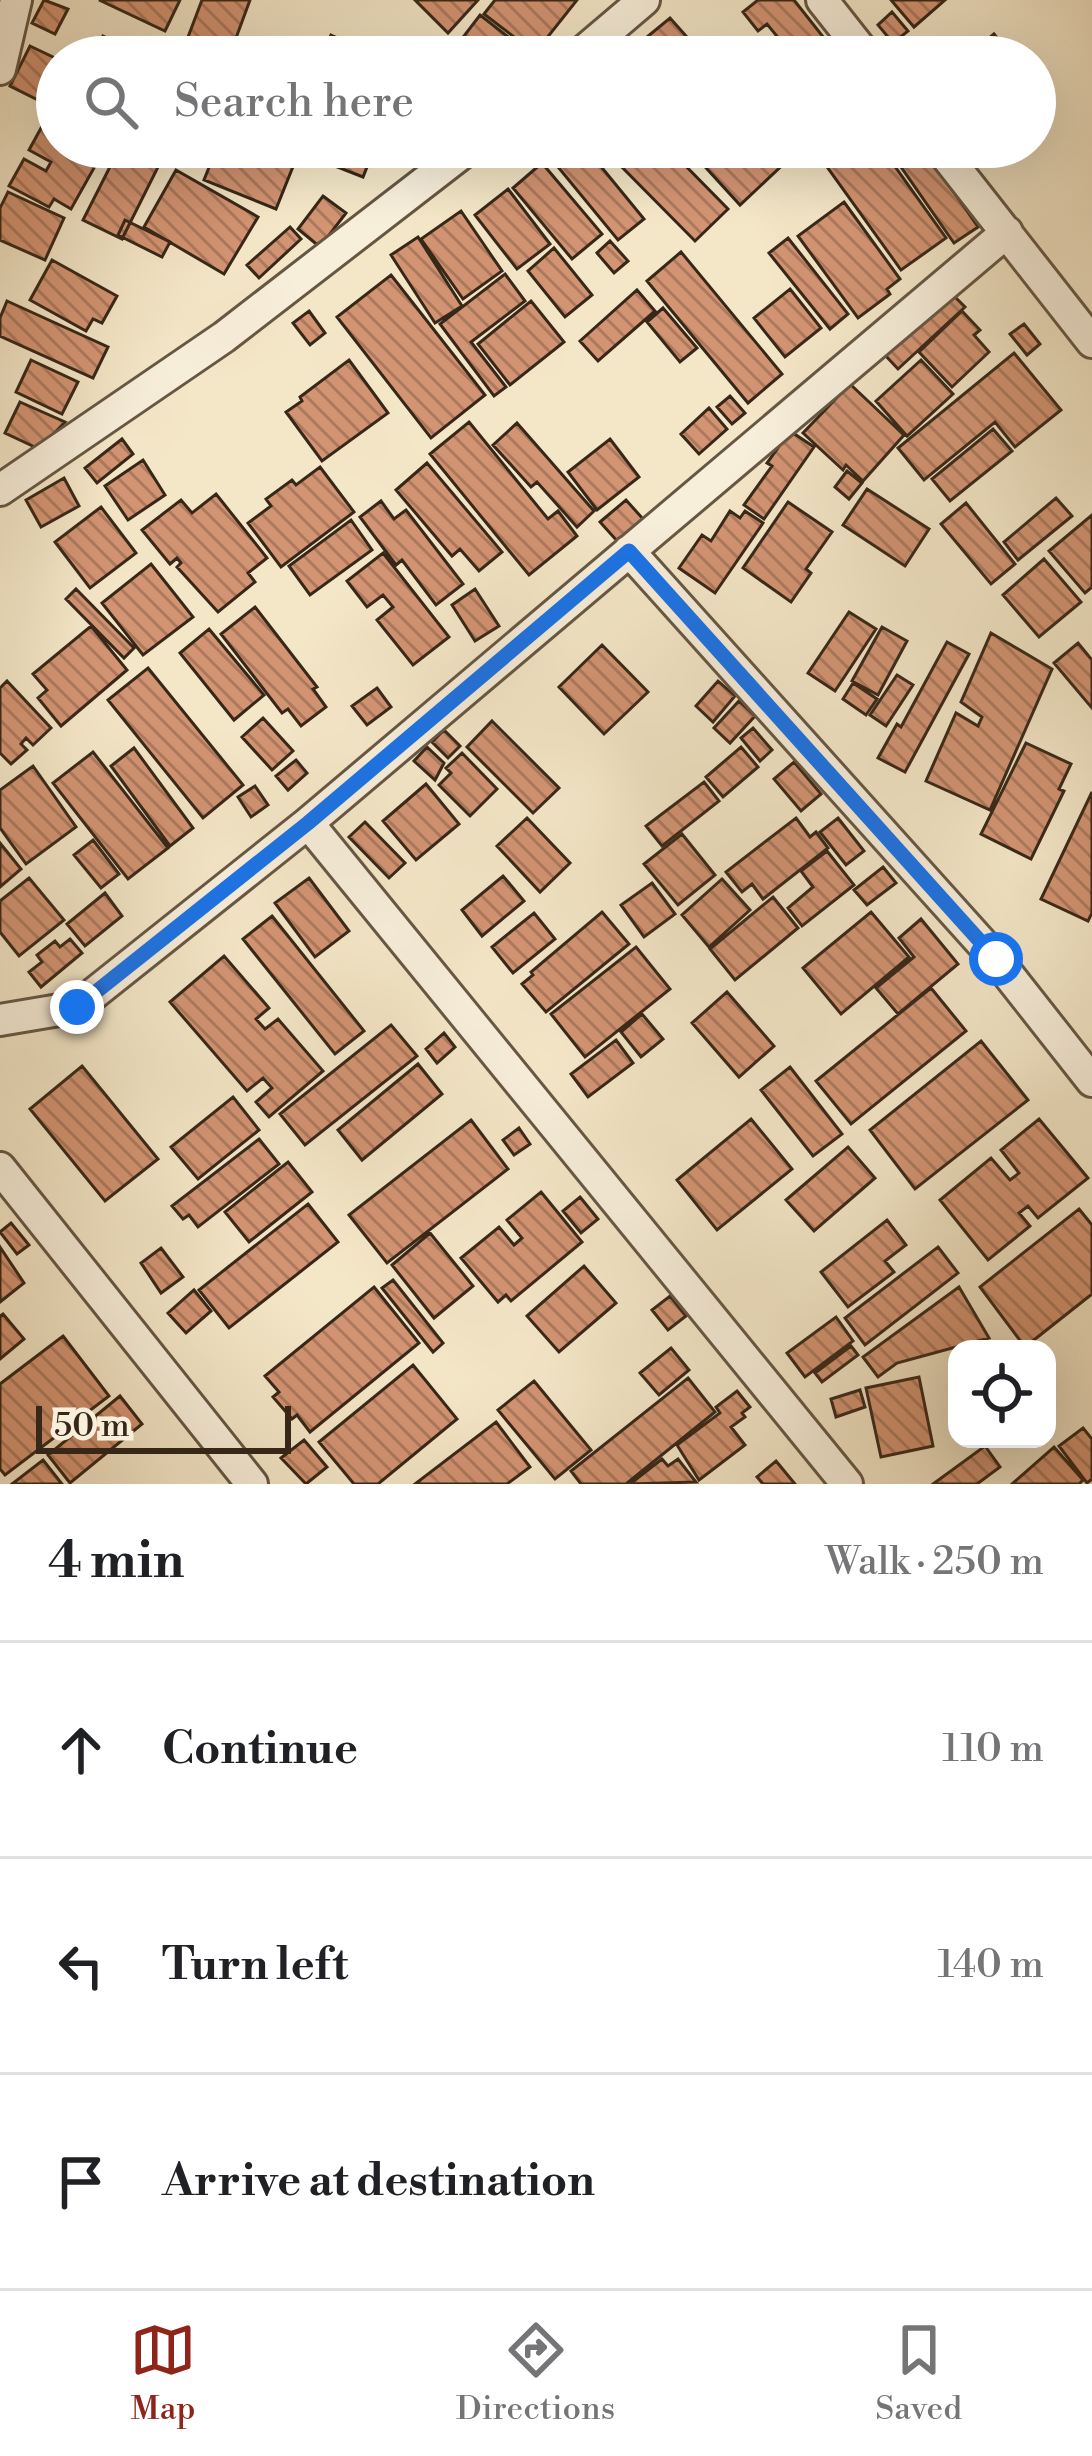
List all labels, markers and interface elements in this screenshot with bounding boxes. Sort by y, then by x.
search box [36,36,1056,168]
icon: search [78,69,144,135]
text: Search here [174,74,414,131]
route start [969,932,1023,986]
route end [50,980,104,1034]
map controls [948,1340,1056,1448]
button: locate [948,1340,1056,1448]
scale bar [36,1400,291,1453]
text: 50 m [54,1406,130,1447]
text: 4 min [48,1530,184,1594]
text: Walk · 250 m [825,1538,1044,1587]
icon: ahead [48,1717,114,1783]
text: Continue [162,1721,358,1778]
text: 110 m [942,1725,1044,1774]
icon: left [48,1933,114,1999]
text: Turn left [162,1937,348,1994]
text: 140 m [937,1941,1044,1990]
icon: arrive [48,2149,114,2215]
text: Arrive at destination [162,2153,595,2210]
tab: Map [130,2317,196,2430]
tab: Directions [456,2317,615,2430]
tab: Saved [875,2317,962,2430]

